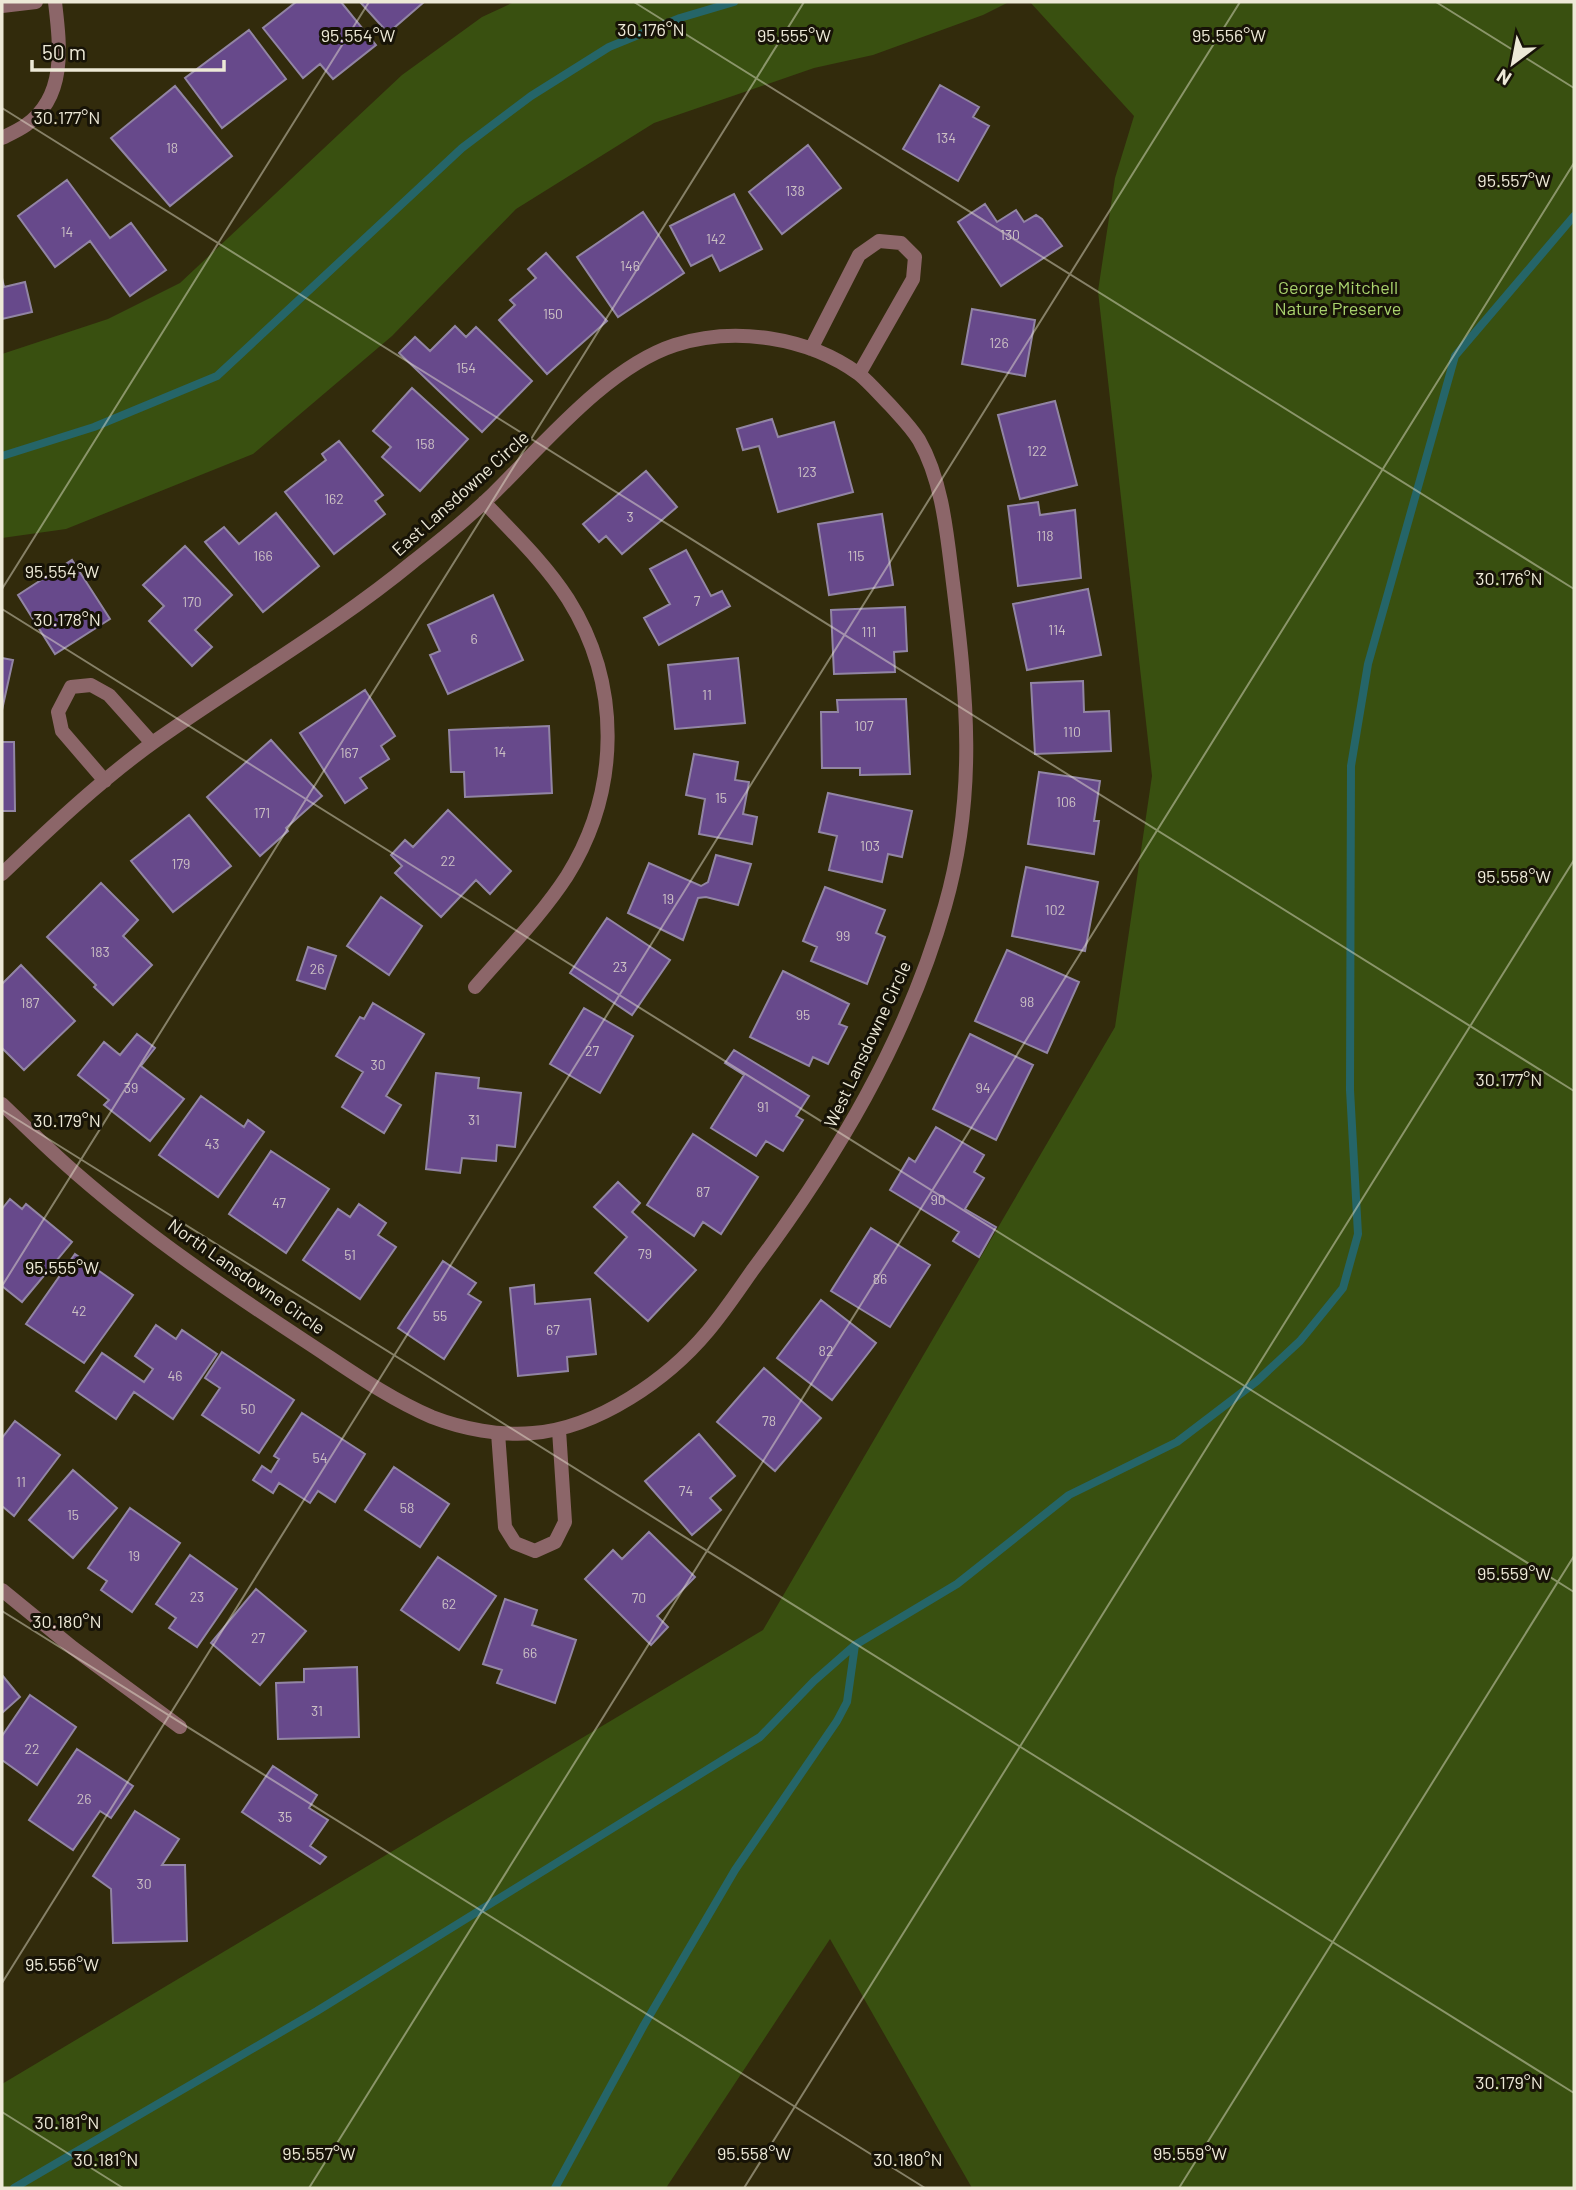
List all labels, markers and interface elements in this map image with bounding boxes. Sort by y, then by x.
text: 30.176°N [617,18,685,40]
text: 95.554°W [321,24,396,46]
text: 95.555°W [757,24,831,46]
text: 95.556°W [1192,24,1266,46]
scale bar [32,28,224,72]
north arrow [1478,28,1548,98]
text: 50 m [42,39,86,64]
text: N [1492,65,1515,91]
text: 30.177°N [34,106,100,128]
house number: 134 [936,129,956,146]
house number: 18 [166,139,178,156]
text: 95.557°W [1477,169,1551,191]
house number: 138 [785,182,805,199]
house number: 14 [61,223,73,240]
house number: 130 [1000,226,1020,243]
house number: 142 [706,230,726,247]
house number: 146 [620,257,640,274]
park label: George Mitchell Nature Preserve [1275,276,1401,319]
house number: 150 [543,305,563,322]
house number: 126 [989,334,1009,351]
house number: 154 [456,359,476,376]
street label: East Lansdowne Circle [387,426,533,560]
house number: 158 [415,435,435,452]
house number: 122 [1027,442,1047,459]
house number: 123 [797,463,817,480]
house number: 162 [324,490,344,507]
house number: 3 [626,508,634,525]
house number: 118 [1036,527,1054,544]
house number: 166 [253,547,273,564]
house number: 115 [847,547,865,564]
text: 95.554°W [25,560,100,582]
text: 30.176°N [1475,567,1543,589]
house number: 7 [694,592,701,609]
house number: 170 [182,593,202,610]
text: 30.178°N [33,608,101,630]
house number: 114 [1048,621,1066,638]
house number: 111 [862,623,876,640]
house number: 6 [470,630,478,647]
house number: 11 [702,686,712,703]
house number: 107 [854,717,874,734]
house number: 110 [1063,723,1081,740]
house number: 14 [494,743,506,760]
house number: 167 [340,744,359,761]
house number: 15 [715,789,727,806]
house number: 106 [1056,793,1076,810]
house number: 171 [254,804,270,821]
house number: 103 [860,837,880,854]
house number: 22 [440,852,456,869]
house number: 179 [172,855,190,872]
text: 95.558°W [1477,865,1551,887]
house number: 19 [662,890,674,907]
house number: 102 [1045,901,1065,918]
house number: 99 [836,927,850,944]
house number: 183 [90,943,110,960]
street label: West Lansdowne Circle [819,957,915,1131]
house number: 23 [613,958,627,975]
house number: 26 [310,960,324,977]
house number: 98 [1020,993,1034,1010]
house number: 187 [21,994,40,1011]
house number: 95 [796,1006,810,1023]
house number: 27 [585,1042,599,1059]
house number: 30 [370,1056,386,1073]
text: 30.177°N [1476,1068,1542,1090]
house number: 39 [124,1079,138,1096]
house number: 94 [975,1079,991,1096]
house number: 91 [757,1098,769,1115]
text: 30.179°N [33,1109,101,1131]
house number: 31 [468,1111,480,1128]
house number: 43 [205,1135,219,1152]
house number: 87 [696,1183,710,1200]
house number: 90 [930,1191,946,1208]
house number: 47 [272,1194,286,1211]
street label: North Lansdowne Circle [164,1213,330,1339]
house number: 79 [638,1245,652,1262]
house number: 51 [344,1246,356,1263]
text: 95.555°W [25,1256,99,1278]
house number: 86 [873,1270,887,1287]
house number: 42 [71,1302,87,1319]
house number: 55 [433,1307,447,1324]
house number: 67 [546,1321,560,1338]
house number: 82 [819,1342,833,1359]
house number: 46 [168,1367,182,1384]
house number: 50 [240,1400,256,1417]
house number: 78 [762,1412,776,1429]
house number: 54 [313,1449,327,1466]
house number: 11 [16,1473,26,1490]
house number: 74 [679,1482,693,1499]
house number: 58 [400,1499,414,1516]
house number: 15 [67,1506,79,1523]
house number: 19 [128,1547,140,1564]
text: 95.559°W [1477,1562,1551,1584]
house number: 23 [190,1588,204,1605]
house number: 70 [632,1589,646,1606]
house number: 62 [442,1595,456,1612]
text: 30.180°N [32,1610,102,1632]
house number: 27 [251,1629,265,1646]
house number: 66 [523,1644,537,1661]
house number: 31 [311,1702,323,1719]
house number: 22 [24,1740,40,1757]
house number: 26 [77,1790,91,1807]
house number: 35 [278,1808,292,1825]
house number: 30 [136,1875,152,1892]
text: 95.556°W [25,1953,99,1975]
text: 30.179°N [1475,2071,1543,2093]
text: 30.181°N [35,2111,99,2133]
text: 95.557°W [282,2142,356,2164]
text: 95.558°W [717,2142,791,2164]
text: 95.559°W [1153,2142,1227,2164]
text: 30.181°N [74,2148,138,2170]
text: 30.180°N [873,2148,943,2170]

